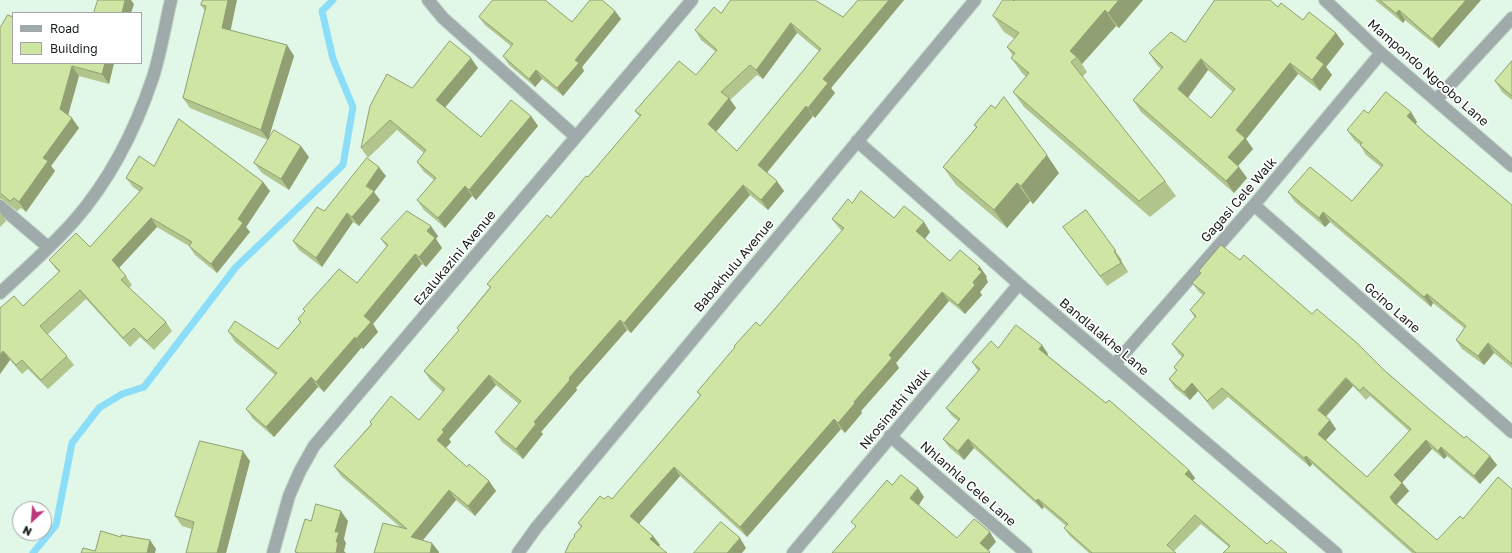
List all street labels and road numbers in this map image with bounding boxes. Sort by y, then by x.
street label: Mampondo Ngcobo Lane [1364,16,1492,130]
street label: Gagasi Cele Walk [1198,154,1280,246]
street label: Ezalukazini Avenue [411,207,499,309]
street label: Babakhulu Avenue [691,217,777,315]
street label: Gcino Lane [1361,279,1423,337]
street label: Bandlalakhe Lane [1056,295,1152,379]
street label: Nkosinathi Walk [857,365,933,453]
street label: Nhlanhla Cele Lane [917,438,1019,530]

